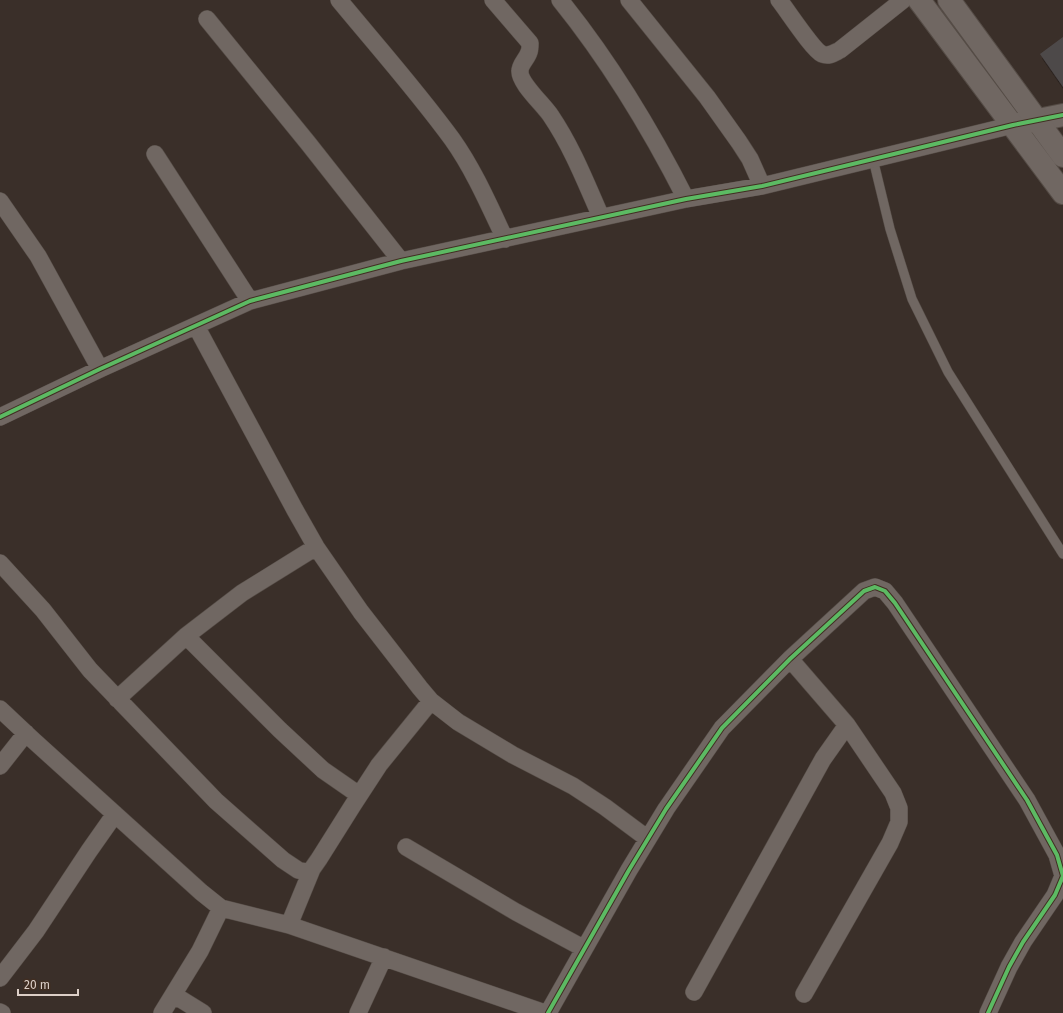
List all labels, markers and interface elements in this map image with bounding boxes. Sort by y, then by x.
scale bar [18,971,78,997]
text: 20 m [24,978,50,992]

